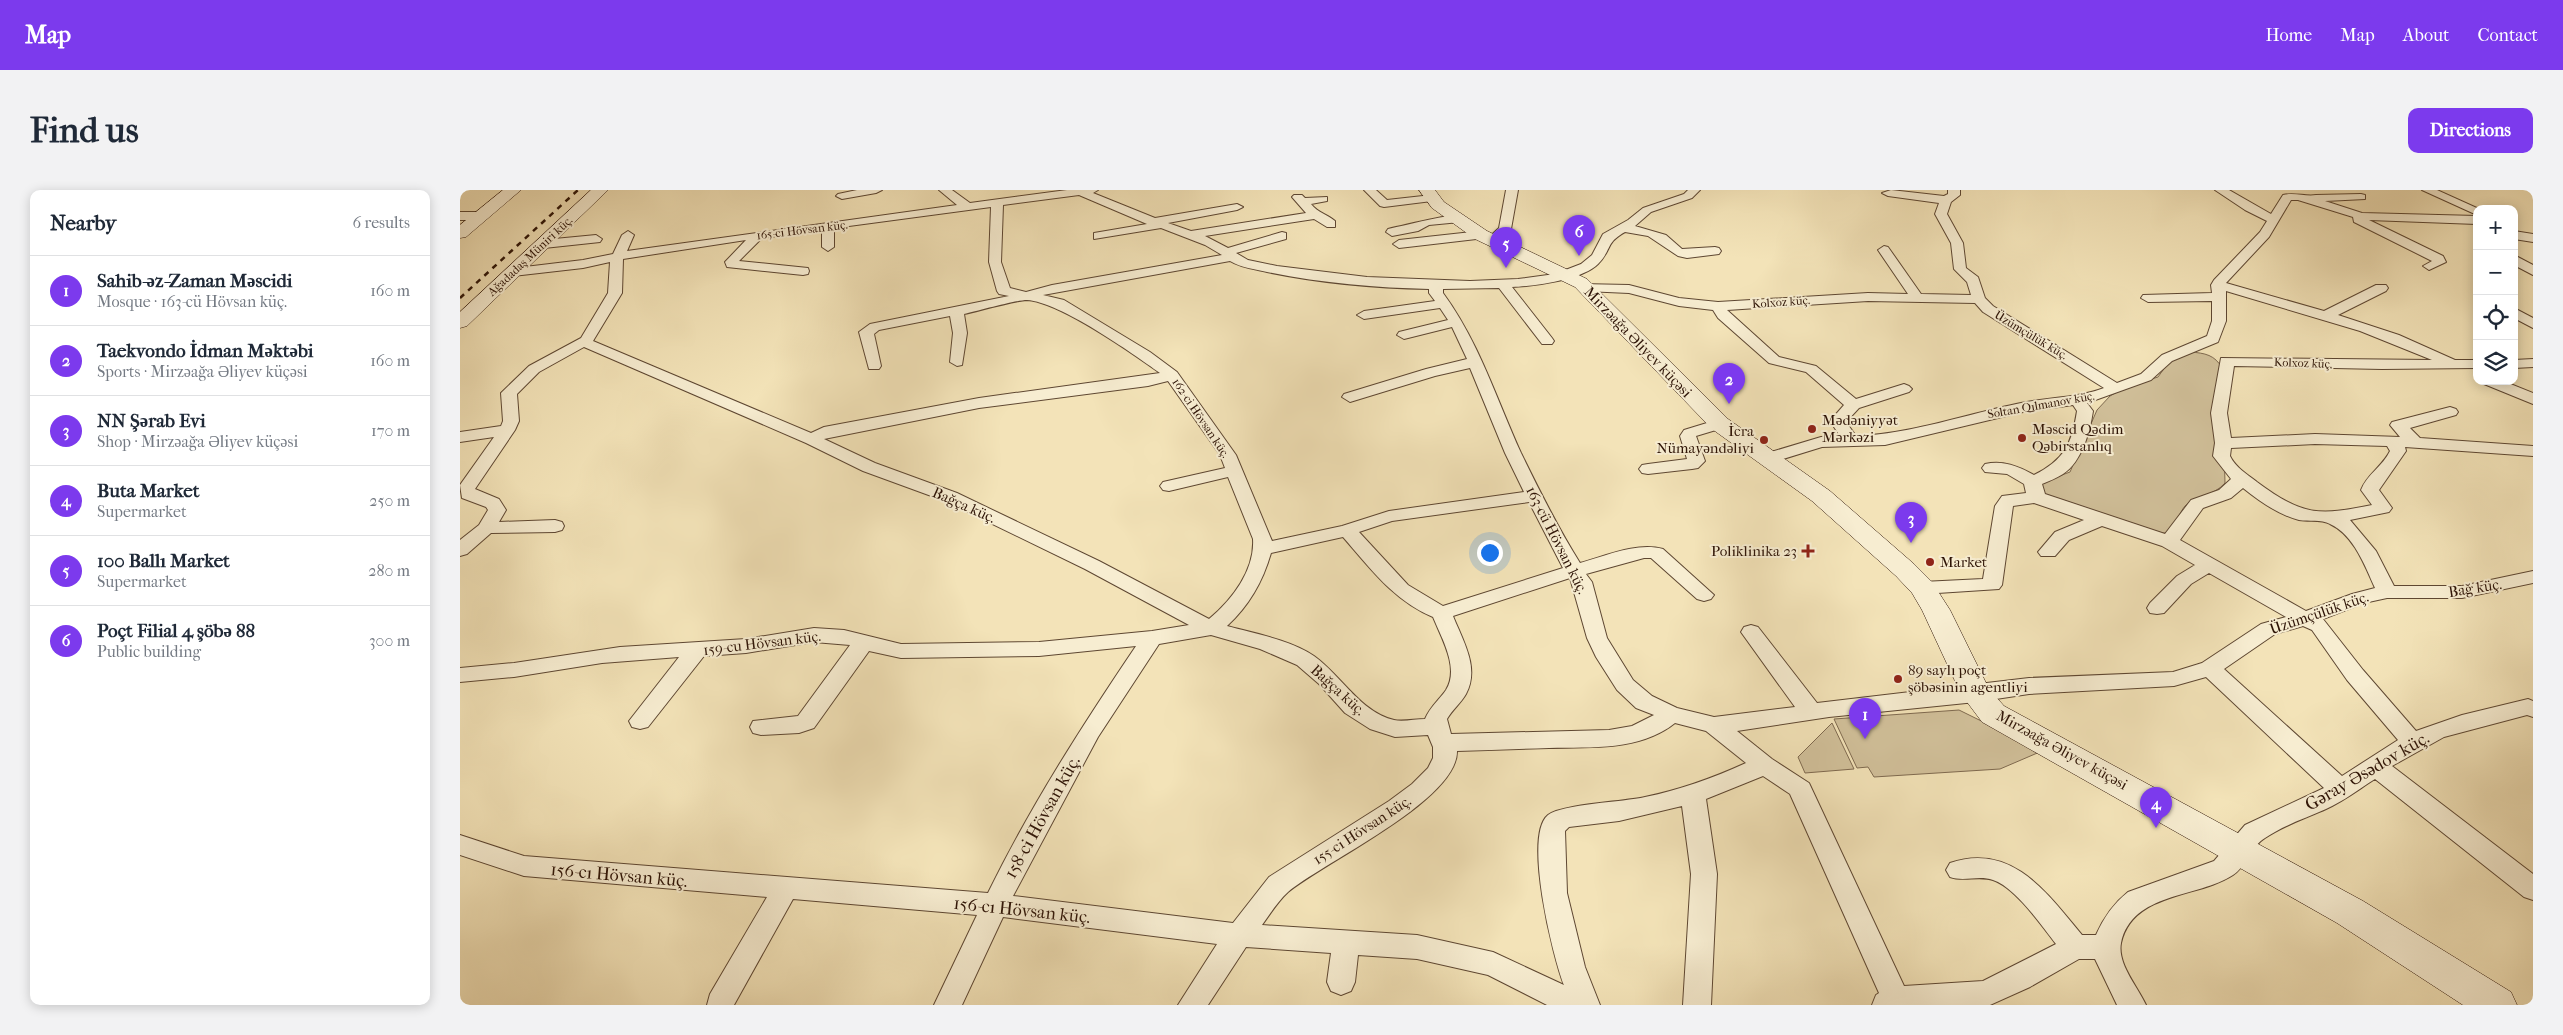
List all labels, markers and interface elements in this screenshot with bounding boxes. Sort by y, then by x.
text: Map [25,21,71,49]
text: Home [2265,25,2312,46]
text: Map [2340,25,2375,46]
text: About [2403,25,2449,46]
text: Contact [2477,25,2538,46]
button: Directions [2408,108,2533,153]
text: Find us [30,110,139,151]
map controls [2473,205,2518,385]
button: + [2473,205,2518,250]
text: Nearby [50,211,116,235]
text: 6 results [352,213,410,232]
street label: Ağadadaş Müniri küç. [484,213,576,300]
pin: 6 [1563,215,1595,256]
street label: 165-ci Hövsan küç. [756,217,849,244]
pin: 5 [1490,227,1522,268]
button: − [2473,250,2518,295]
text: Sahib-əz-Zaman Məscidi [97,270,292,292]
text: 1 [63,281,69,300]
text: 160 m [370,281,410,300]
street label: Mirzəağa Əliyev küçəsi [1580,283,1696,402]
text: Mosque · 163-cü Hövsan küç. [97,292,287,311]
street label: Kolxoz küç. [1751,293,1811,312]
button: locate [2473,295,2518,340]
street label: Üzümçülük küç. [1991,307,2071,363]
text: Taekvondo İdman Məktəbi [97,340,313,362]
button: layers [2473,340,2518,385]
text: 2 [62,351,70,370]
text: 160 m [370,351,410,370]
street label: Kolxoz küç. [2274,355,2332,372]
text: Sports · Mirzəağa Əliyev küçəsi [97,362,308,381]
pin: 2 [1713,363,1745,404]
street label: 162-ci Hövsan küç. [1168,376,1233,461]
street label: Soltan Qılmanov küç. [1986,389,2096,422]
text: NN Şərab Evi [97,410,206,432]
place label: Mədəniyyət Mərkəzi [1822,411,1899,446]
place label: Məscid Qədim Qəbirstanlıq [2032,420,2124,455]
text: 3 [63,421,69,440]
text: 170 m [371,421,410,440]
place label: İcra Nümayəndəliyi [1656,422,1755,457]
marker: Mədəniyyət Mərkəzi [1806,423,1818,435]
text: Shop · Mirzəağa Əliyev küçəsi [97,432,298,451]
marker: Məscid Qədim Qəbirstanlıq [2016,432,2028,444]
marker: İcra Nümayəndəliyi [1758,434,1770,446]
text: Buta Market [97,480,199,502]
street label: Bağça küç. [930,483,998,527]
street label: 163-cü Hövsan küç. [1522,483,1592,597]
text: 4 [61,491,71,510]
text: 250 m [369,491,410,510]
text: Supermarket [97,502,187,521]
pin: 3 [1895,502,1927,543]
your location [1477,540,1503,566]
place label: Poliklinika 23 [1711,542,1797,560]
marker: Poliklinika 23 [1801,544,1815,558]
text: 100 Ballı Market [97,550,230,572]
place label: Market [1940,553,1988,571]
marker: Market [1924,556,1936,568]
text: 5 [63,561,69,580]
text: 280 m [368,561,410,580]
text: Supermarket [97,572,187,591]
street label: Bağ küç. [2447,575,2503,601]
street label: Üzümçülük küç. [2267,588,2371,638]
text: Poçt Filial 4 şöbə 88 [97,620,255,642]
street label: 159-cu Hövsan küç. [702,627,822,659]
text: 6 [62,631,70,650]
text: 300 m [369,631,410,650]
text: Public building [97,642,201,661]
street label: Bağça küç. [1307,661,1369,719]
place label: 89 saylı poçt şöbəsinin agentliyi [1908,661,2028,696]
marker: 89 saylı poçt şöbəsinin agentliyi [1892,673,1904,685]
pin: 1 [1849,698,1881,739]
street label: Mirzəağa Əliyev küçəsi [1993,706,2131,794]
street label: Gəray Əsədov küç. [2301,727,2433,815]
street label: 158-ci Hövsan küç. [1000,752,1085,882]
pin: 4 [2140,787,2172,828]
street label: 155-ci Hövsan küç. [1310,792,1414,868]
street label: 156-cı Hövsan küç. [549,859,688,892]
street label: 156-cı Hövsan küç. [952,893,1091,928]

